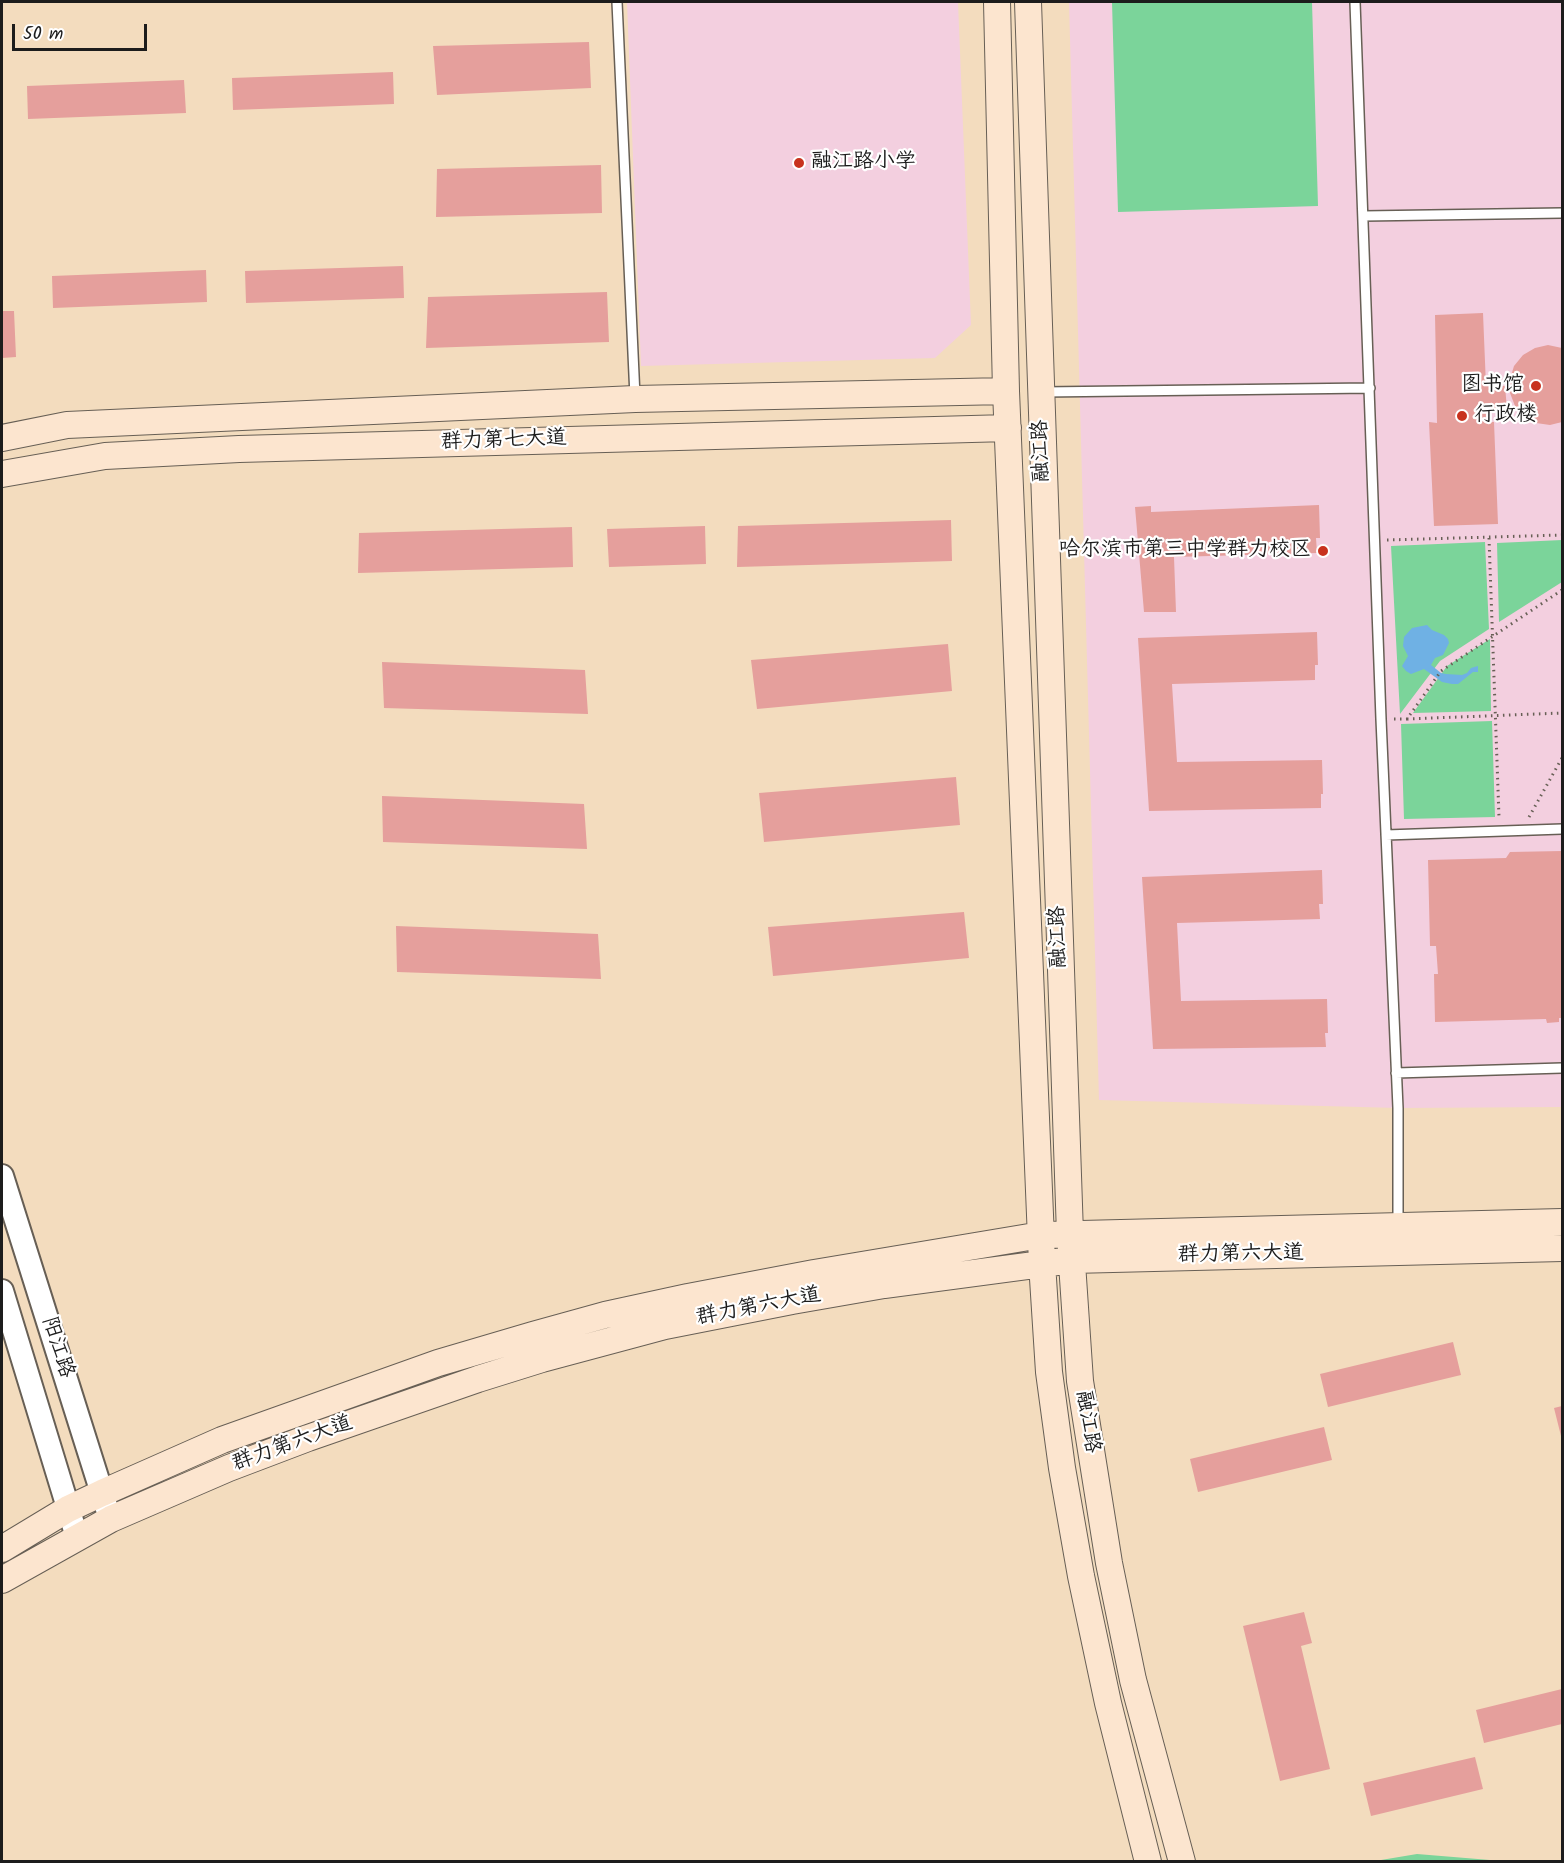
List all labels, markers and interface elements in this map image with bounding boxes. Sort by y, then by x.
scale bar [15,12,150,50]
text: 50 m [23,20,63,49]
place label: 融江路小学 [811,150,916,176]
marker: 融江路小学 [792,156,806,170]
place label: 图书馆 [1461,373,1524,399]
marker: 图书馆 [1529,379,1543,393]
place label: 行政楼 [1474,403,1537,429]
marker: 行政楼 [1455,409,1469,423]
street label: 融江路 [1029,419,1057,483]
street label: 群力第七大道 [441,427,567,457]
place label: 哈尔滨市第三中学群力校区 [1059,538,1311,564]
marker: 哈尔滨市第三中学群力校区 [1316,544,1330,558]
street label: 融江路 [1046,905,1074,969]
street label: 群力第六大道 [1178,1242,1304,1270]
street label: 群力第六大道 [695,1284,823,1332]
street label: 阳江路 [34,1314,78,1382]
street label: 融江路 [1069,1389,1103,1455]
street label: 群力第六大道 [229,1412,357,1478]

